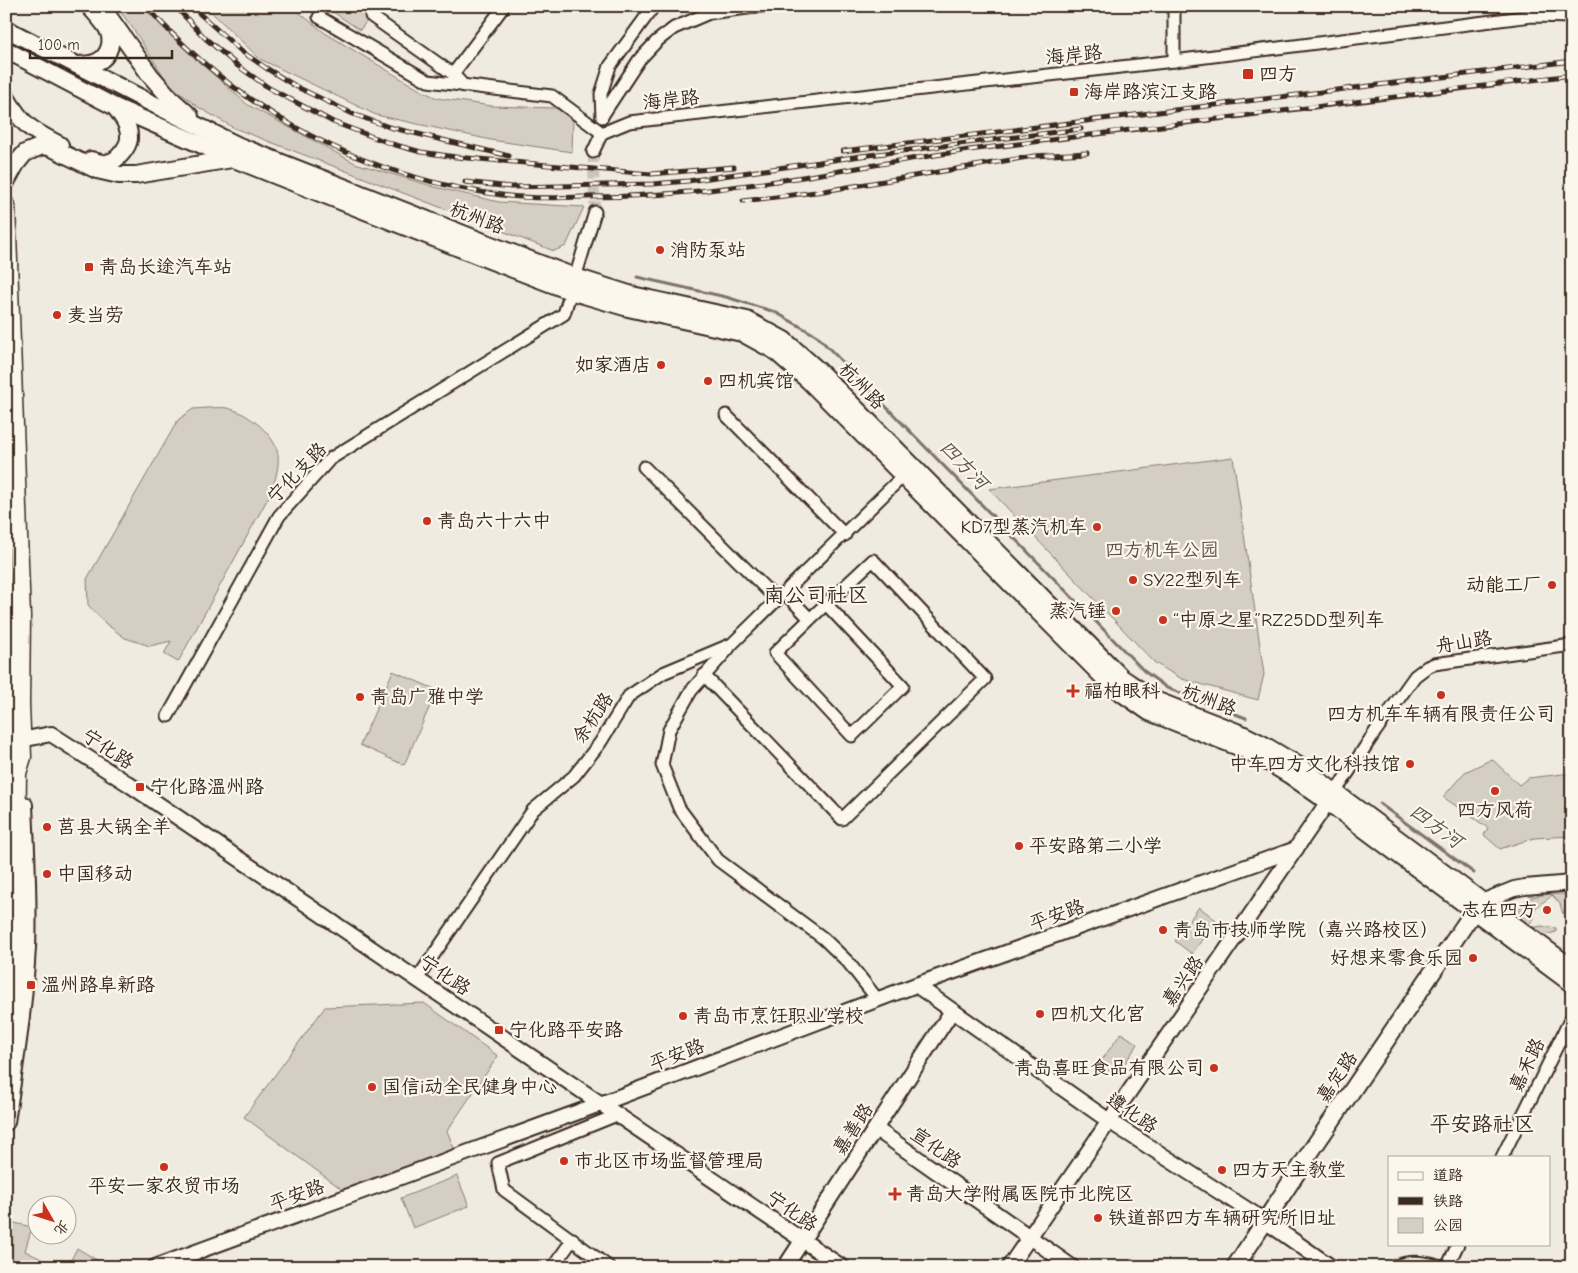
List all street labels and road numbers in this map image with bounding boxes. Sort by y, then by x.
street label: 海岸路 [1044,41,1104,69]
street label: 海岸路 [641,86,701,114]
street label: 杭州路 [446,198,508,238]
street label: 杭州路 [834,358,890,414]
street label: 宁化支路 [263,438,331,508]
street label: 舟山路 [1434,627,1494,657]
street label: 杭州路 [1178,680,1240,720]
street label: 余杭路 [568,688,618,748]
street label: 宁化路 [78,724,138,774]
street label: 平安路 [1026,895,1088,935]
street label: 宁化路 [415,950,475,1000]
street label: 嘉兴路 [1158,951,1208,1011]
street label: 平安路 [646,1035,708,1075]
street label: 嘉禾路 [1505,1035,1549,1095]
street label: 嘉定路 [1312,1047,1362,1107]
street label: 遵化路 [1102,1088,1162,1138]
street label: 嘉善路 [828,1099,878,1159]
street label: 宣化路 [906,1123,966,1173]
street label: 平安路 [266,1175,328,1215]
street label: 宁化路 [762,1186,822,1236]

